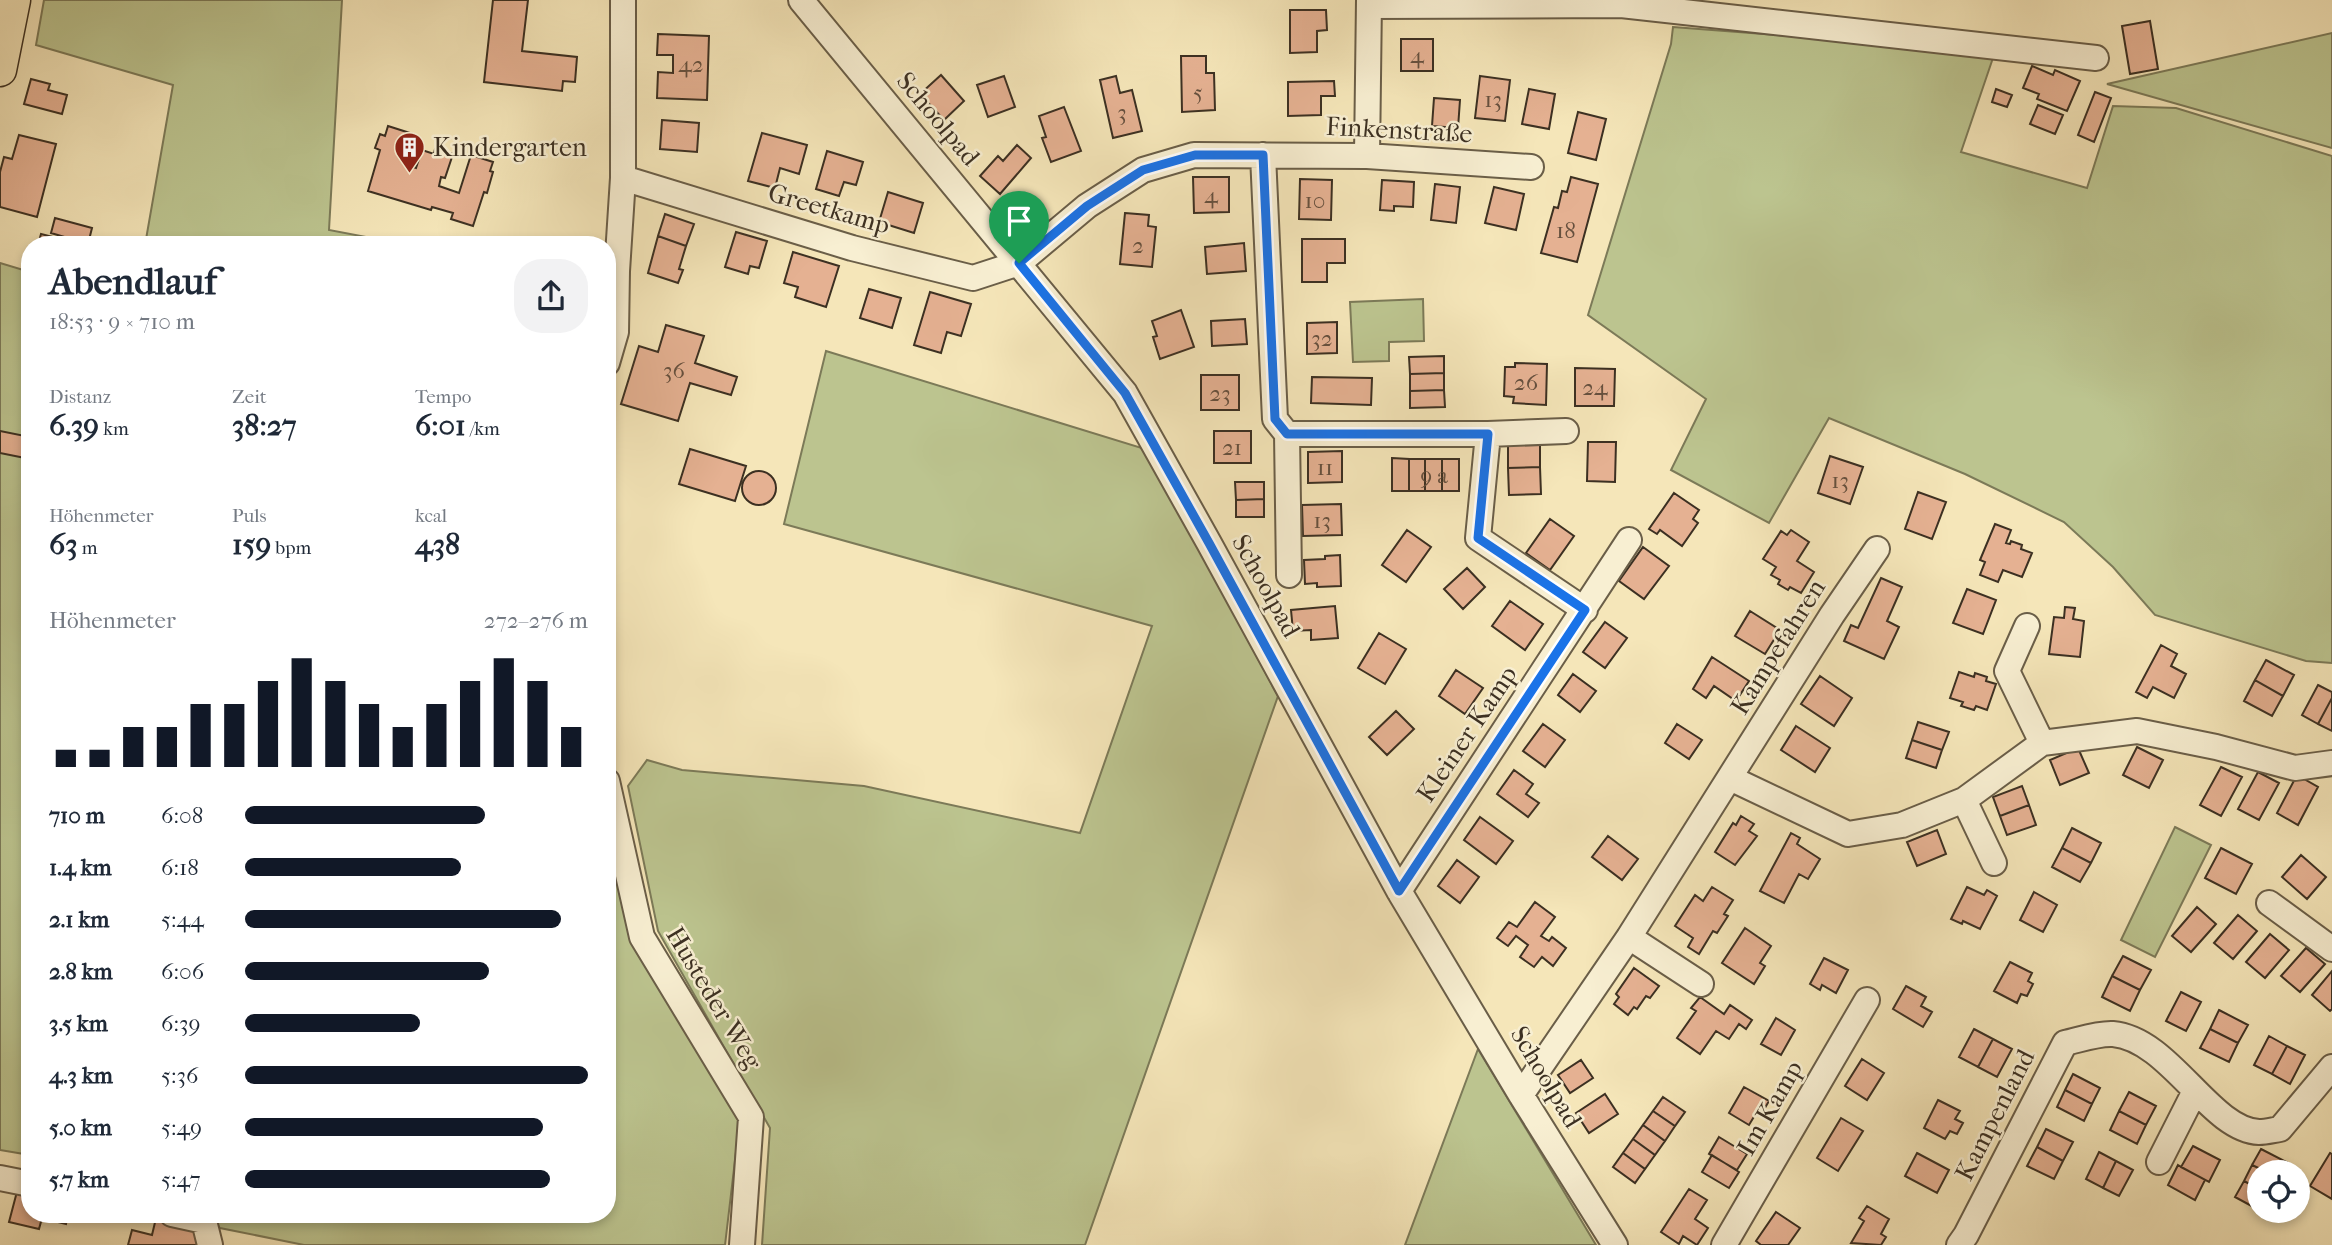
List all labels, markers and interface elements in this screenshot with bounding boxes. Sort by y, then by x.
house number: 4 [1410,42,1425,69]
house number: 42 [678,51,704,78]
street label: Schoolpad [890,66,987,173]
house number: 5 [1193,79,1203,106]
house number: 13 [1484,86,1502,113]
house number: 3 [1117,99,1127,126]
street label: Finkenstraße [1325,111,1473,149]
building icon: Kindergarten [393,130,427,174]
place label: Kindergarten [433,132,587,163]
street label: Greetkamp [764,177,894,241]
house number: 4 [1204,182,1219,209]
house number: 10 [1305,187,1325,214]
pin [989,191,1049,263]
icon: arrive [1000,202,1038,240]
house number: 18 [1556,217,1576,244]
house number: 2 [1132,232,1144,259]
text: Abendlauf [49,259,217,304]
button: share [514,259,588,333]
text: 18:53 · 9 × 710 m [49,308,195,335]
house number: 32 [1311,325,1333,352]
house number: 36 [663,357,685,384]
house number: 26 [1514,369,1539,396]
house number: 24 [1582,374,1609,401]
house number: 23 [1209,380,1231,407]
text: Distanz [49,386,111,408]
text: Zeit [232,386,267,408]
text: Tempo [415,386,471,408]
text: 6.39 [49,408,99,443]
text: 38:27 [232,408,297,443]
text: 6:01 [415,408,466,443]
text: km [99,418,129,440]
text: /km [466,418,500,440]
house number: 21 [1222,434,1242,461]
house number: 11 [1317,454,1333,481]
house number: 9 a [1420,462,1448,489]
house number: 13 [1831,467,1849,494]
text: Höhenmeter [49,505,154,527]
text: Puls [232,505,266,527]
text: kcal [415,505,447,527]
house number: 13 [1313,507,1331,534]
text: 63 [49,527,78,562]
text: 159 [232,527,271,562]
text: 438 [415,527,460,562]
street label: Schoolpad [1225,529,1307,644]
text: m [78,537,97,559]
text: bpm [271,537,311,559]
street label: Kampefahren [1724,574,1832,720]
text: Höhenmeter [49,607,176,634]
text: 272–276 m [484,607,588,634]
street label: Kleiner Kamp [1410,660,1524,808]
text: 710 m [49,802,105,829]
text: 6:08 [161,802,203,829]
text: 1.4 km [49,854,112,881]
text: 6:18 [161,854,199,881]
text: 2.1 km [49,906,109,933]
text: 5:44 [161,906,204,933]
street label: Husteder Weg [659,921,769,1076]
text: 2.8 km [49,958,113,985]
text: 6:06 [161,958,204,985]
text: 3.5 km [49,1010,108,1037]
text: 6:39 [161,1010,201,1037]
street label: Schoolpad [1504,1021,1589,1134]
street label: Kampenland [1949,1043,2042,1186]
street label: Im Kamp [1731,1055,1809,1161]
text: 4.3 km [49,1062,113,1089]
text: 5:36 [161,1062,198,1089]
text: 5.0 km [49,1114,112,1141]
text: 5:49 [161,1114,202,1141]
map controls [2247,1160,2310,1223]
button: locate [2247,1160,2310,1223]
text: 5.7 km [49,1166,109,1193]
text: 5:47 [161,1166,201,1193]

